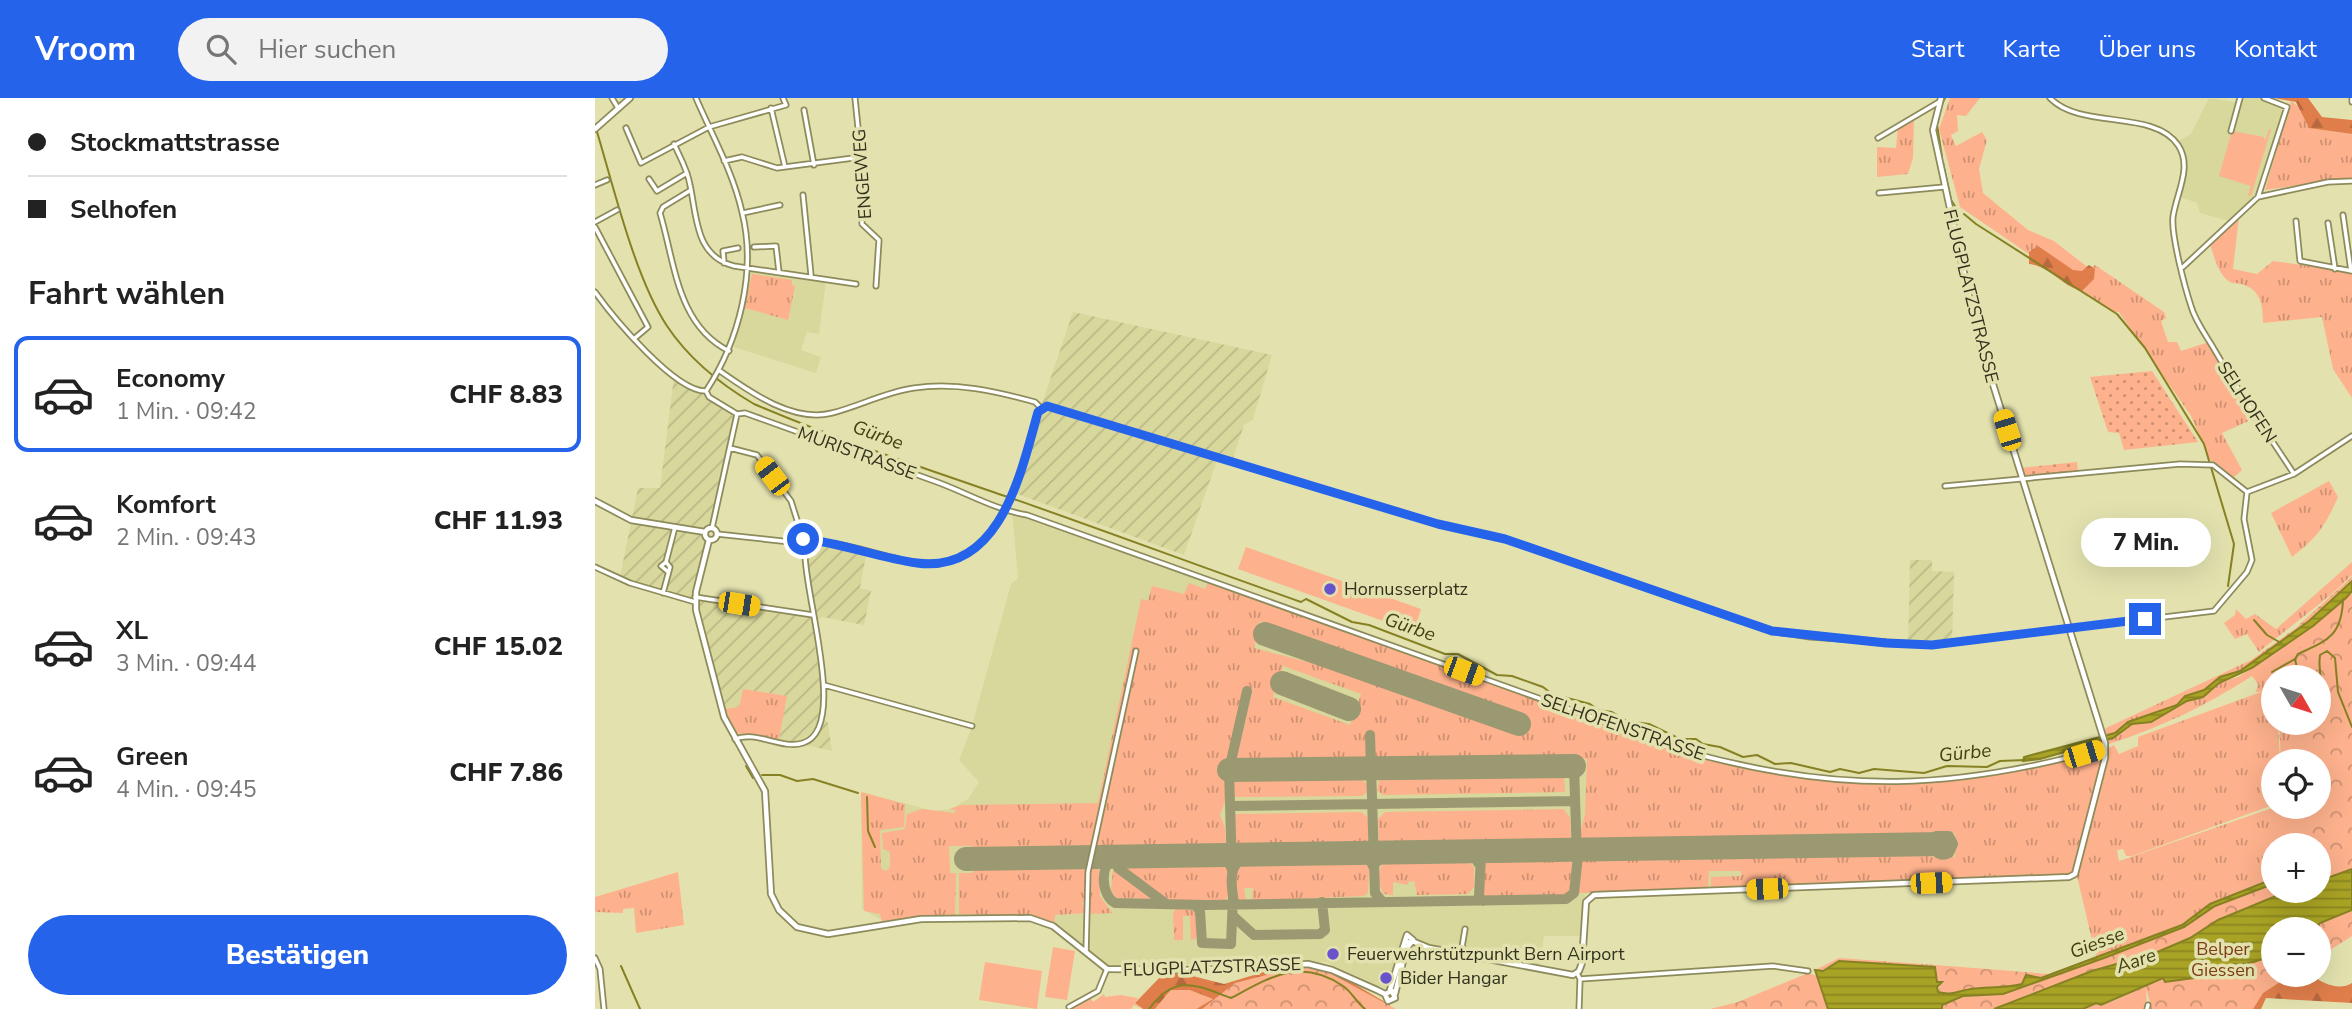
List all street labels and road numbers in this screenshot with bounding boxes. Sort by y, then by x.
street label: ENGEWEG [847,128,877,220]
street label: FLUGPLATZSTRASSE [1938,207,2004,385]
street label: SELHOFEN [2212,357,2282,447]
street label: MURISTRASSE [795,420,919,486]
street label: SELHOFENSTRASSE [1538,688,1708,766]
street label: FLUGPLATZSTRASSE [1123,952,1301,982]

